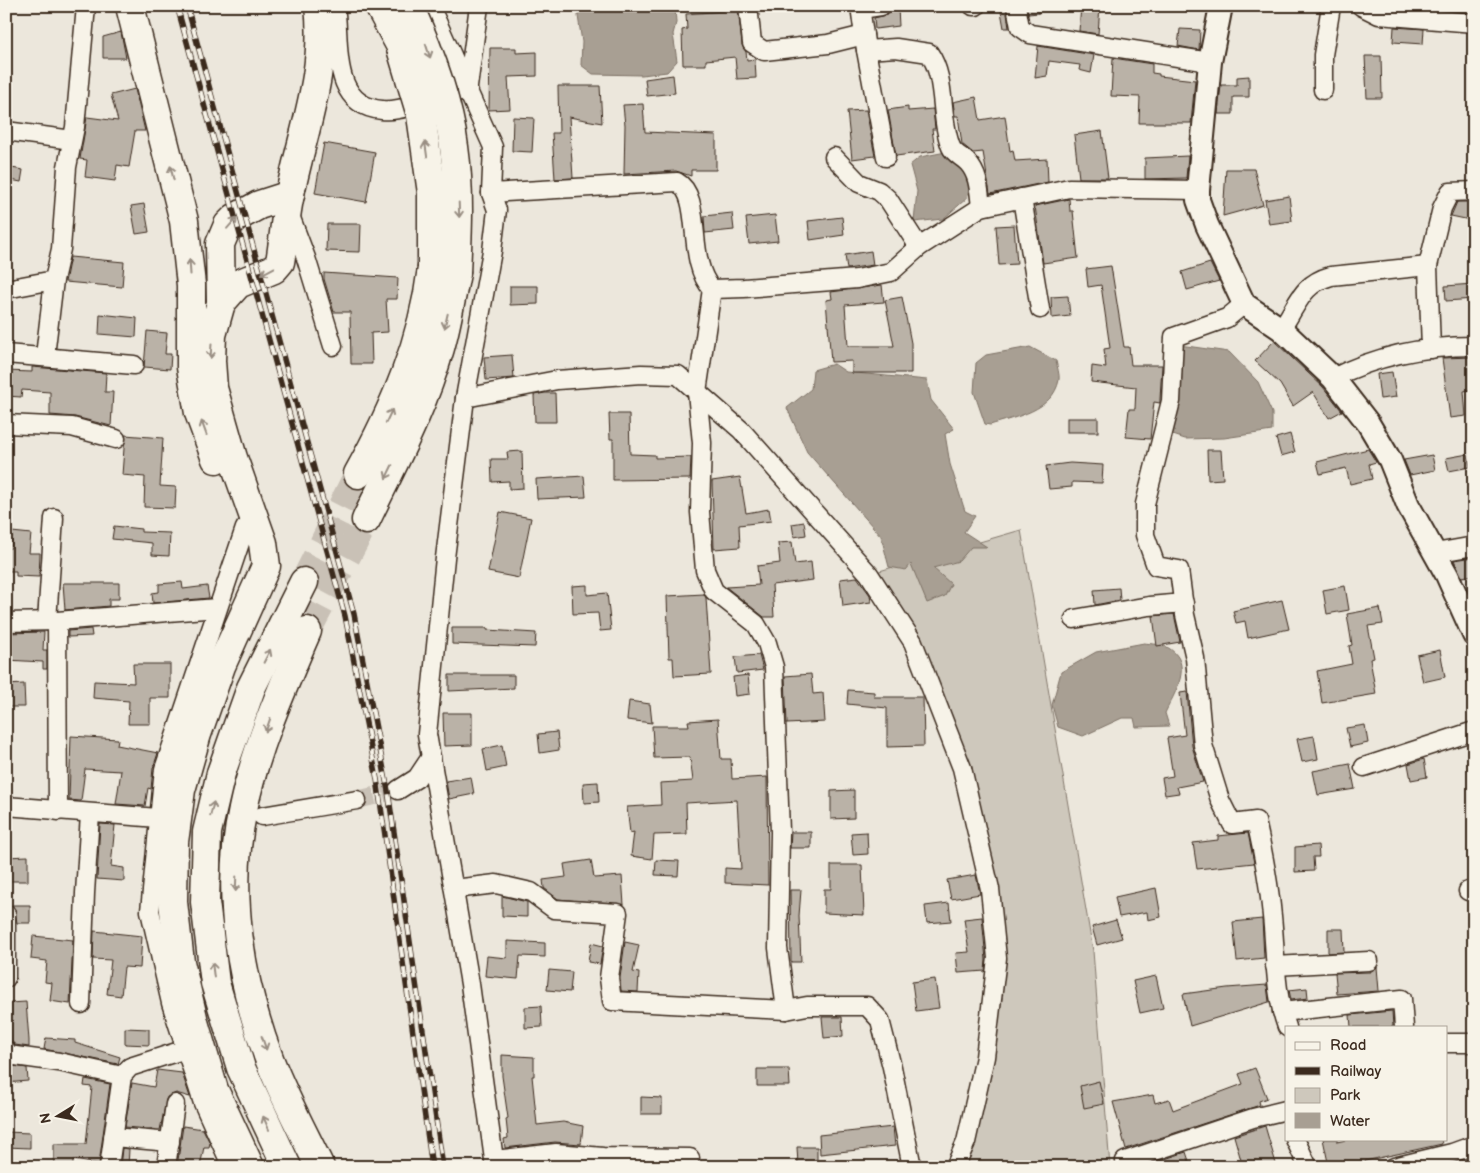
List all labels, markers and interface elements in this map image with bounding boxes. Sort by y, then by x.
one-way arrow [423,43,433,59]
one-way arrow [421,142,431,158]
one-way arrow [167,166,176,182]
one-way arrow [454,201,463,217]
one-way arrow [226,216,238,229]
one-way arrow [185,259,194,275]
one-way arrow [260,266,275,276]
one-way arrow [441,312,450,328]
one-way arrow [207,342,216,358]
one-way arrow [384,409,394,424]
one-way arrow [199,421,208,436]
one-way arrow [384,464,393,479]
one-way arrow [263,649,272,664]
one-way arrow [263,717,272,733]
one-way arrow [208,801,217,817]
one-way arrow [231,875,241,891]
one-way arrow [208,962,218,978]
legend [1285,1026,1448,1140]
one-way arrow [260,1034,269,1050]
text: Road [1330,1036,1366,1055]
text: Railway [1330,1062,1381,1081]
text: Park [1330,1086,1361,1105]
north arrow [32,1090,82,1140]
text: N [36,1112,55,1125]
text: Water [1330,1112,1370,1131]
one-way arrow [260,1116,270,1131]

